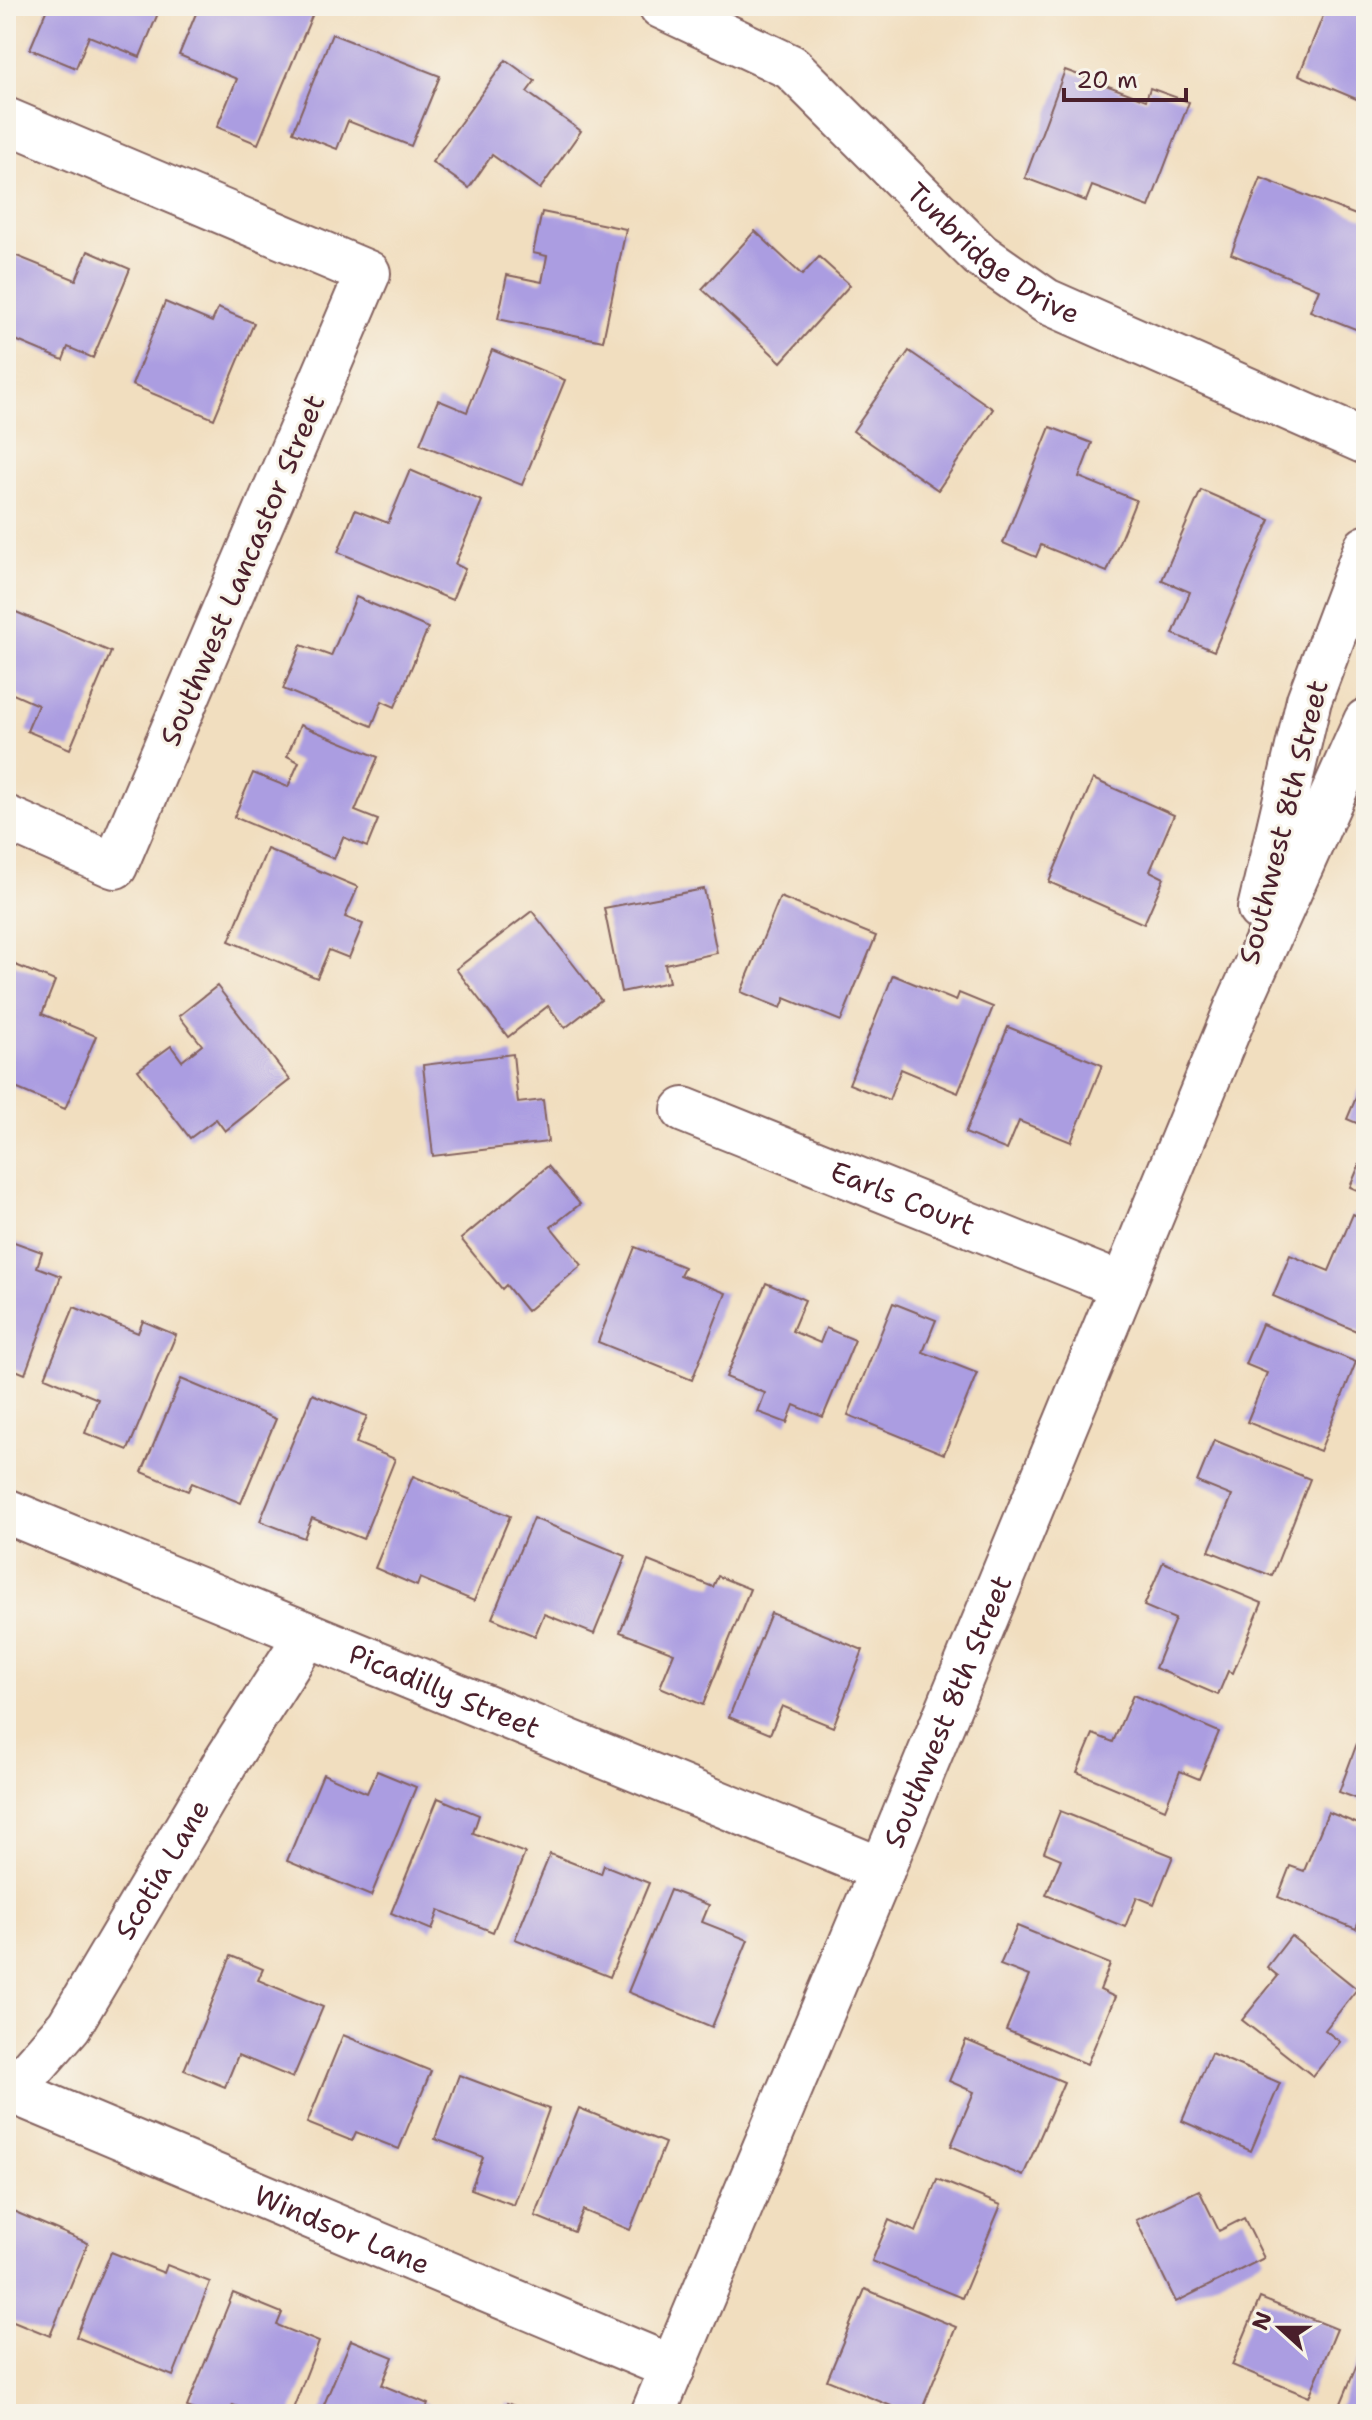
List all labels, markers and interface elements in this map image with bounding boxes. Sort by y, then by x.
scale bar [1064,52,1186,102]
text: 20 m [1076,64,1138,96]
street label: Tunbridge Drive [898,174,1086,333]
street label: Southwest Lancastor Street [151,388,333,752]
street label: Southwest 8th Street [1229,676,1337,968]
street label: Earls Court [825,1152,981,1244]
street label: Southwest 8th Street [874,1569,1021,1853]
street label: Picadilly Street [343,1634,546,1747]
street label: Scotia Lane [106,1792,218,1946]
street label: Windsor Lane [248,2176,436,2283]
north arrow [1240,2288,1320,2368]
text: N [1245,2308,1278,2334]

